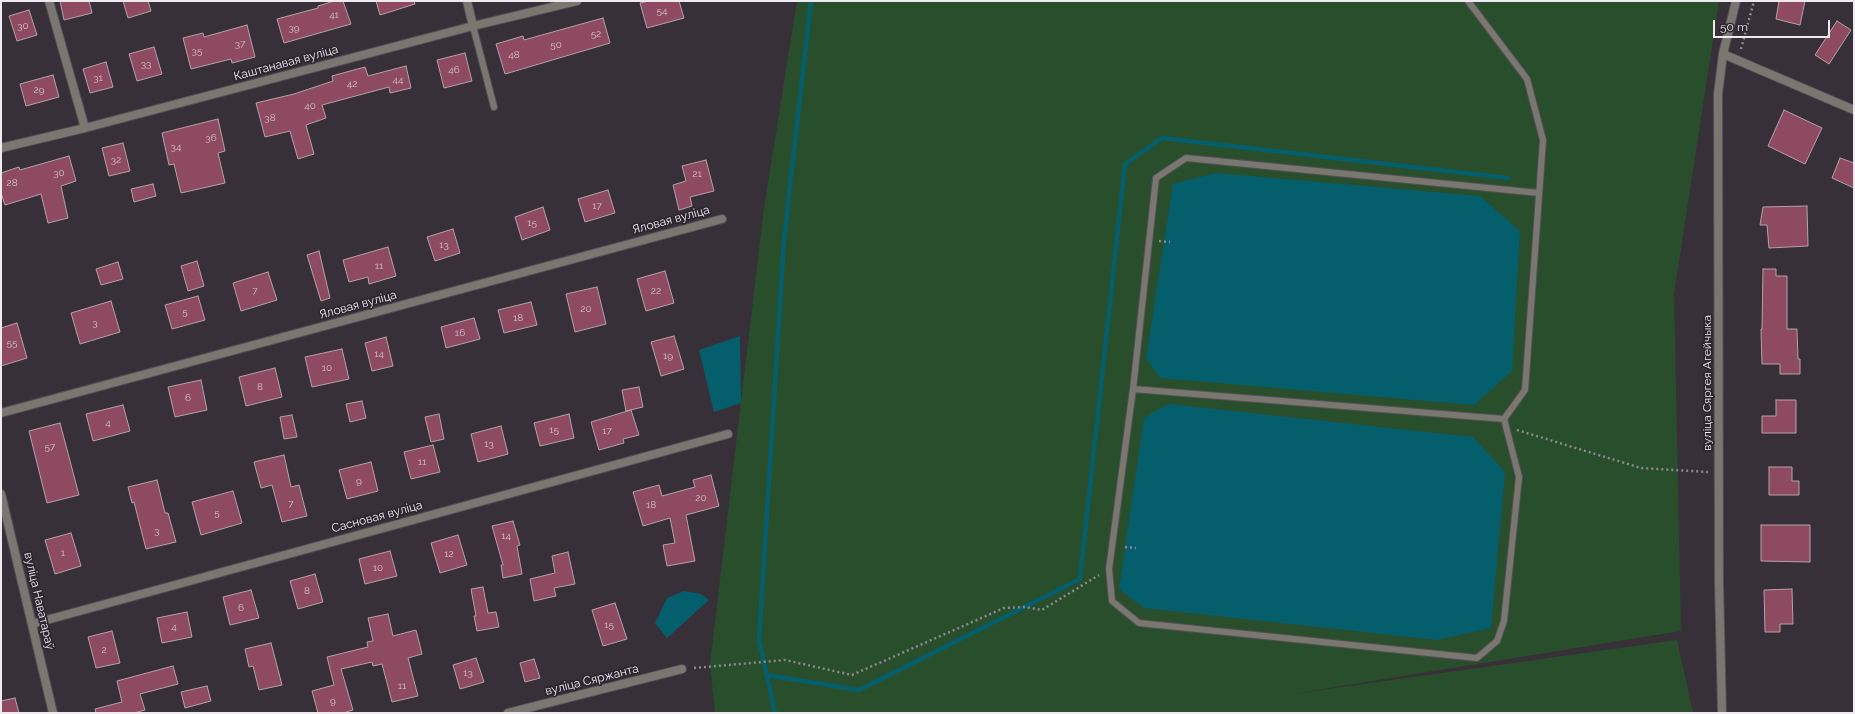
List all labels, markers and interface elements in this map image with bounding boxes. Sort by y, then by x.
house number: 54 [657,5,667,17]
house number: 41 [329,9,339,21]
scale bar [1715,12,1832,38]
house number: 30 [17,20,29,32]
text: 50 m [1720,20,1748,34]
house number: 39 [288,22,300,34]
house number: 52 [591,28,601,40]
house number: 37 [235,38,245,50]
house number: 50 [550,39,562,51]
street label: Каштанавая вуліца [232,42,340,84]
house number: 35 [192,45,202,57]
house number: 48 [508,49,520,61]
house number: 33 [141,58,151,70]
house number: 46 [448,64,460,76]
house number: 31 [93,72,103,84]
house number: 44 [393,74,403,86]
house number: 42 [347,78,357,90]
house number: 29 [33,84,45,96]
house number: 40 [304,100,316,112]
house number: 38 [264,112,276,124]
house number: 36 [205,132,217,144]
house number: 34 [171,141,181,153]
house number: 32 [111,154,121,166]
house number: 30 [53,167,65,179]
house number: 21 [692,168,702,180]
house number: 28 [6,177,18,189]
house number: 17 [592,200,602,212]
street label: Яловая вуліца [631,203,711,237]
house number: 15 [527,217,537,229]
house number: 13 [439,239,449,251]
house number: 11 [375,260,383,272]
house number: 7 [252,285,258,297]
house number: 22 [651,285,661,297]
street label: Яловая вуліца [318,288,398,322]
house number: 20 [580,303,592,315]
house number: 5 [182,306,188,318]
house number: 18 [513,312,523,324]
street label: вуліца Сяргея Агейчыка [1700,315,1714,451]
house number: 3 [92,317,98,329]
house number: 16 [455,327,465,339]
house number: 55 [7,337,17,349]
house number: 14 [374,348,384,360]
house number: 19 [663,350,673,362]
house number: 10 [322,362,332,374]
house number: 8 [257,381,263,393]
house number: 6 [185,392,191,404]
house number: 4 [105,417,111,429]
house number: 15 [549,424,559,436]
house number: 17 [602,425,612,437]
house number: 13 [484,438,494,450]
house number: 57 [45,441,55,453]
house number: 11 [418,456,426,468]
house number: 9 [356,475,362,487]
house number: 20 [695,492,707,504]
house number: 7 [288,498,294,510]
street label: Сасновая вуліца [330,498,424,536]
house number: 18 [646,499,656,511]
house number: 5 [214,507,220,519]
house number: 3 [154,525,160,537]
house number: 14 [501,530,511,542]
house number: 1 [61,547,65,559]
house number: 12 [444,548,454,560]
street label: вуліца Наватараў [21,551,57,651]
house number: 10 [373,562,383,574]
house number: 8 [304,585,310,597]
house number: 6 [238,602,244,614]
house number: 15 [604,619,614,631]
house number: 4 [171,621,177,633]
house number: 2 [101,644,107,656]
street label: вуліца Сяржанта [544,661,640,699]
house number: 13 [463,667,473,679]
house number: 11 [398,680,406,692]
house number: 9 [330,695,336,707]

